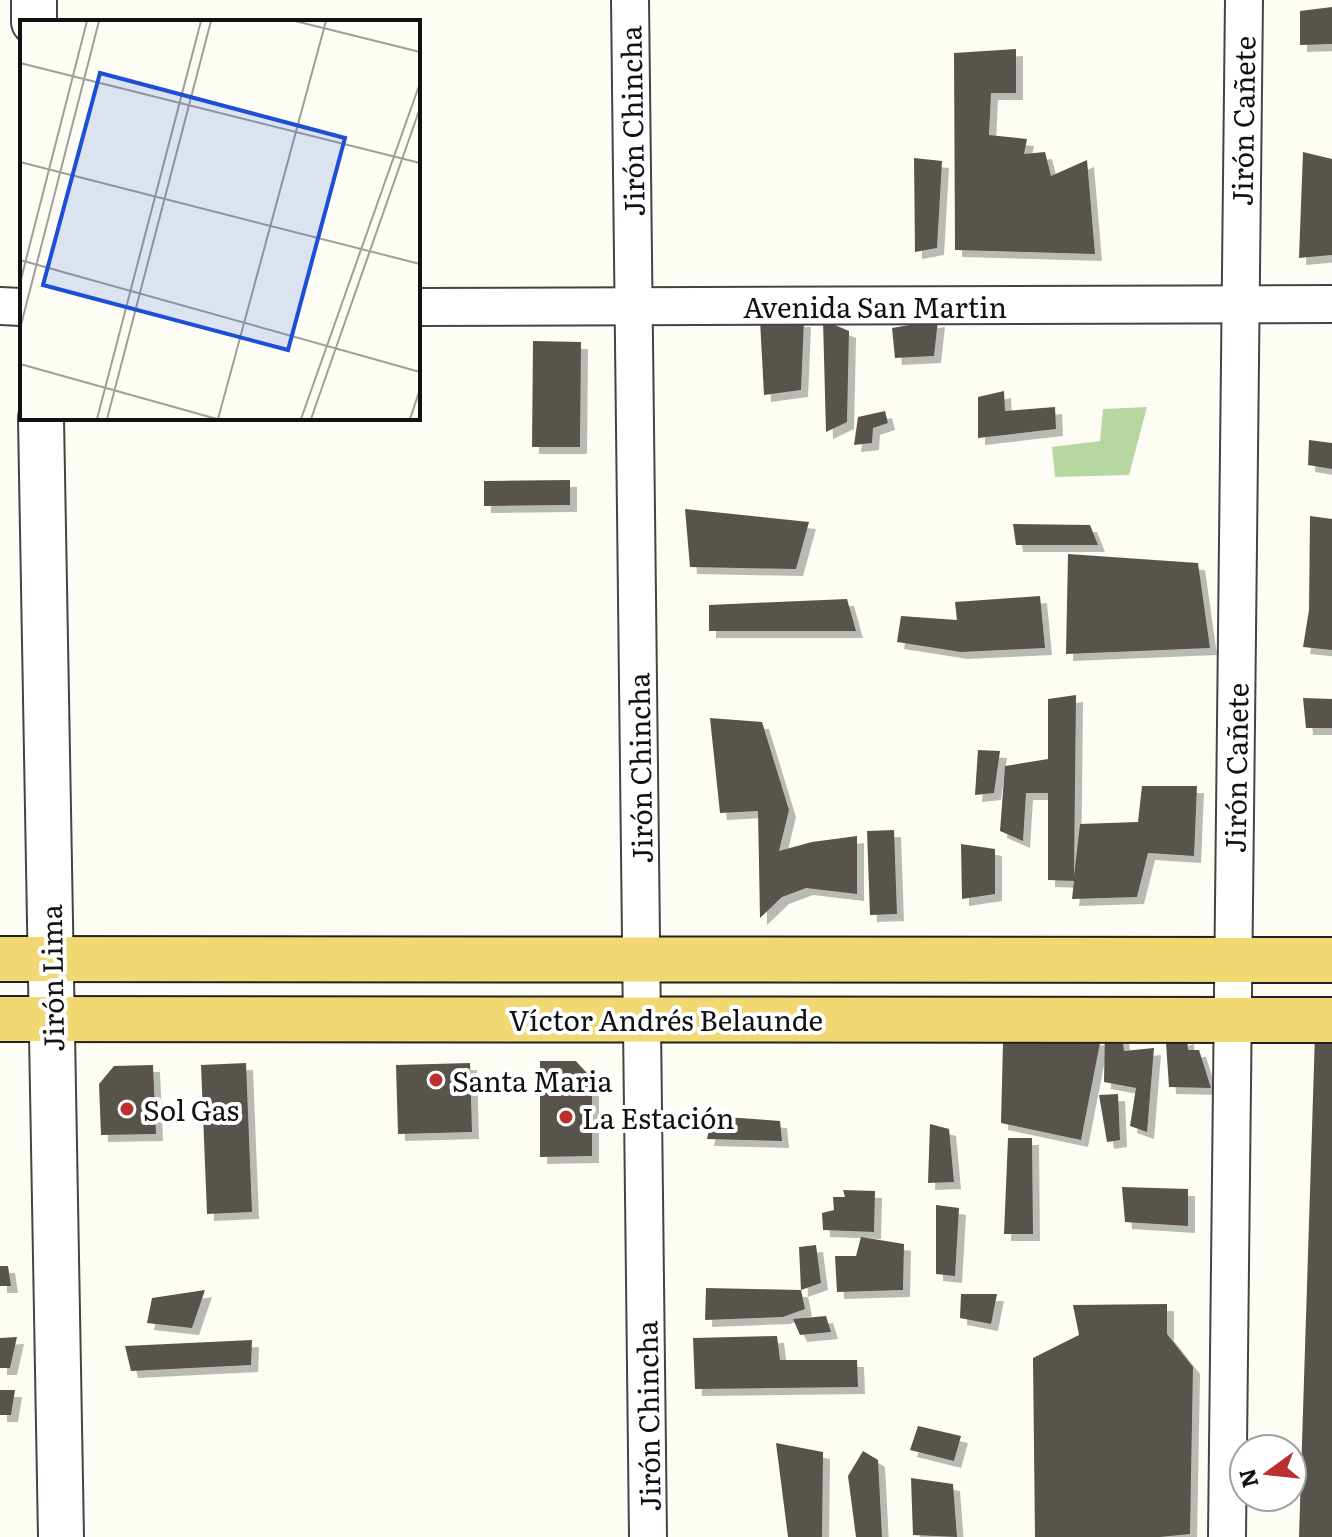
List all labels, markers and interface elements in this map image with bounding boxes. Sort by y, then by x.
inset map [20,20,420,420]
street label: Jirón Chincha [608,25,654,217]
street label: Jirón Cañete [1220,35,1264,207]
street label: Avenida San Martin [743,285,1007,327]
street label: Jirón Chincha [616,672,662,864]
street label: Jirón Cañete [1213,682,1257,854]
street label: Jirón Lima [29,904,73,1052]
street label: Víctor Andrés Belaunde [509,998,823,1040]
place label: Santa Maria [452,1059,613,1101]
marker: Santa Maria [427,1071,445,1089]
place label: Sol Gas [143,1088,239,1130]
place label: La Estación [582,1096,735,1138]
marker: Sol Gas [118,1100,136,1118]
marker: La Estación [557,1108,575,1126]
street label: Jirón Chincha [624,1320,670,1512]
north arrow [1228,1433,1308,1513]
text: N [1229,1465,1266,1492]

